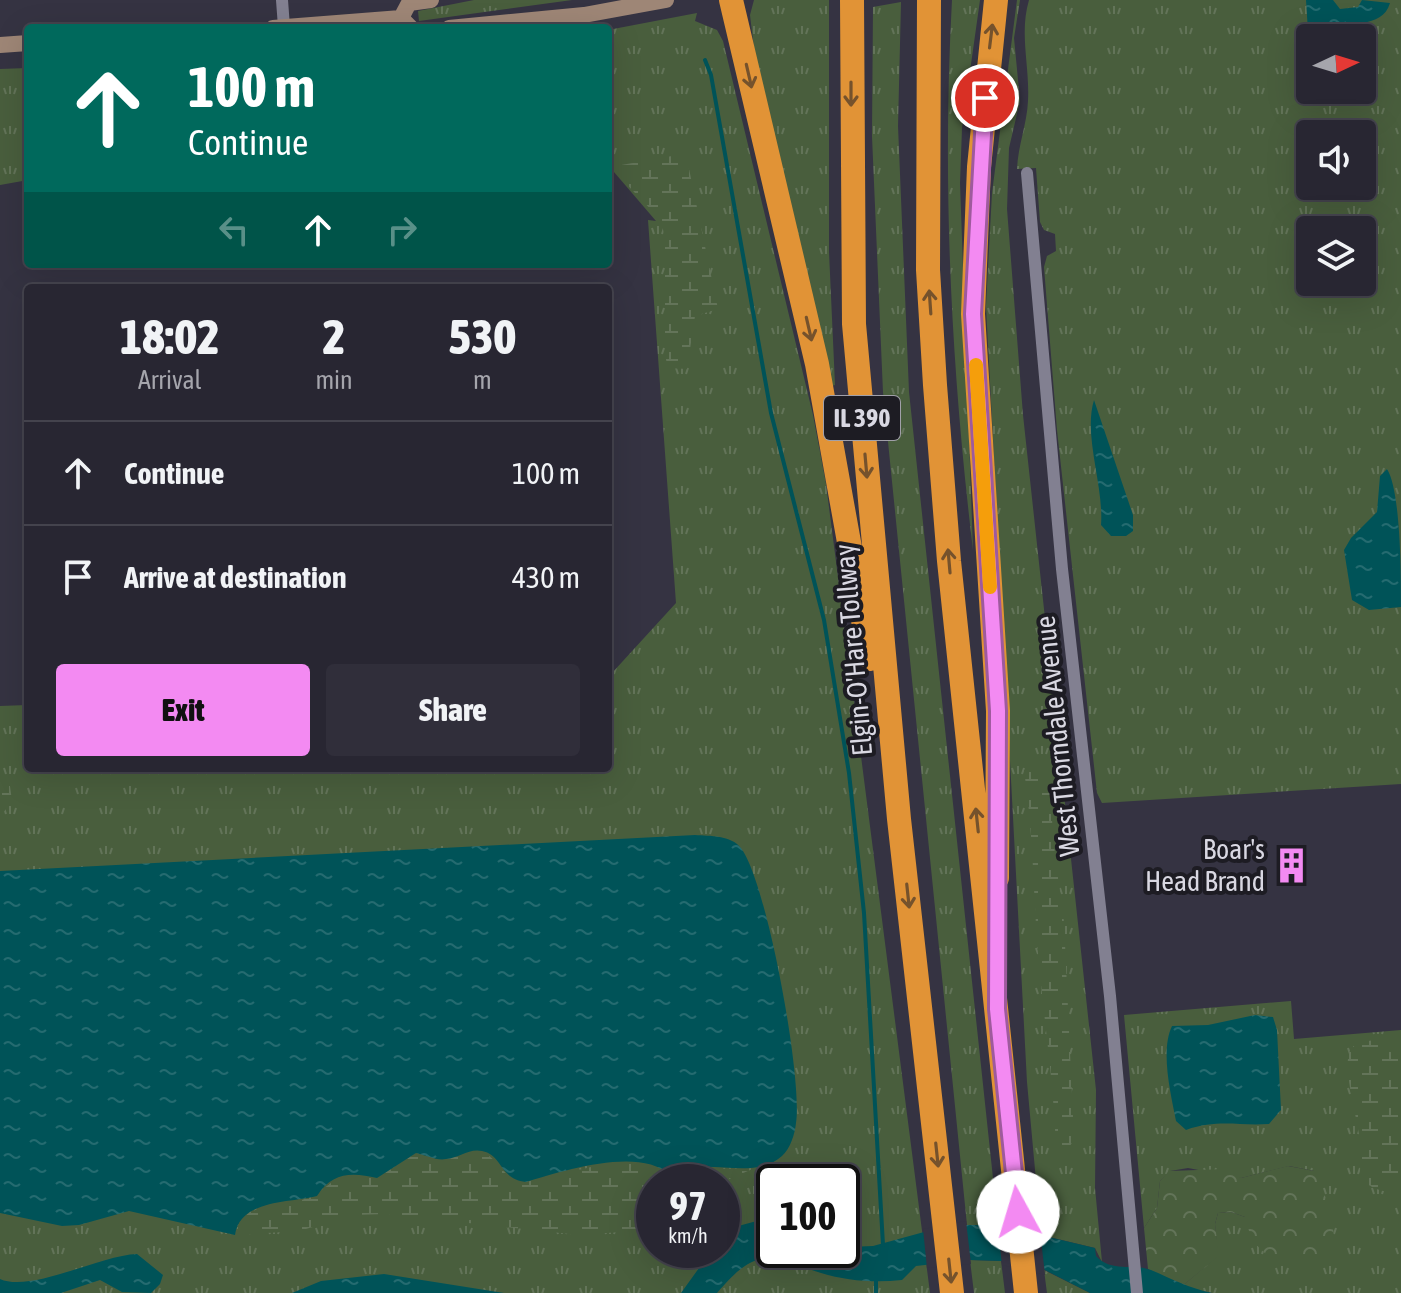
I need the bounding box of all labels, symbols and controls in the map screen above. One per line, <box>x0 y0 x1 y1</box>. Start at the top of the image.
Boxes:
one-way arrow <box>984 23 999 50</box>
north arrow <box>1296 24 1376 104</box>
map controls <box>1296 24 1376 296</box>
text: 100 m <box>188 55 315 119</box>
icon: ahead <box>56 56 160 160</box>
one-way arrow <box>743 63 758 88</box>
pin <box>951 64 1019 132</box>
icon: arrive <box>963 76 1007 120</box>
one-way arrow <box>843 80 859 107</box>
button: sound <box>1296 120 1376 200</box>
text: Continue <box>188 121 308 163</box>
icon: left <box>212 208 256 252</box>
icon: ahead <box>296 208 340 252</box>
icon: right <box>380 208 424 252</box>
button: layers <box>1296 216 1376 296</box>
one-way arrow <box>922 289 937 316</box>
text: 18:02 <box>120 309 220 364</box>
text: 2 <box>323 309 345 364</box>
text: 530 <box>449 309 516 364</box>
one-way arrow <box>802 316 817 341</box>
text: Arrival <box>138 365 201 395</box>
text: min <box>315 365 353 395</box>
text: m <box>473 365 492 395</box>
road number: IL 390 <box>824 396 900 440</box>
icon: ahead <box>56 451 100 495</box>
one-way arrow <box>859 452 874 479</box>
text: Continue <box>124 456 224 490</box>
text: 100 m <box>512 456 580 490</box>
street label: Elgin-O'Hare Tollway <box>828 543 878 757</box>
one-way arrow <box>941 548 956 575</box>
icon: arrive <box>56 555 100 599</box>
text: Arrive at destination <box>124 560 346 594</box>
text: 430 m <box>512 560 580 594</box>
street label: West Thorndale Avenue <box>1028 614 1086 858</box>
button: Exit <box>56 664 310 756</box>
button: Share <box>326 664 580 756</box>
one-way arrow <box>970 807 985 834</box>
place label: Boar's Head Brand <box>1145 833 1265 897</box>
building icon: Boar's Head Brand <box>1272 846 1310 884</box>
one-way arrow <box>901 882 916 909</box>
one-way arrow <box>930 1141 945 1168</box>
speed limit sign: 100 <box>756 1164 860 1268</box>
position arrow <box>976 1170 1060 1254</box>
text: 97 <box>669 1183 707 1228</box>
text: km/h <box>668 1224 708 1247</box>
one-way arrow <box>942 1257 957 1284</box>

